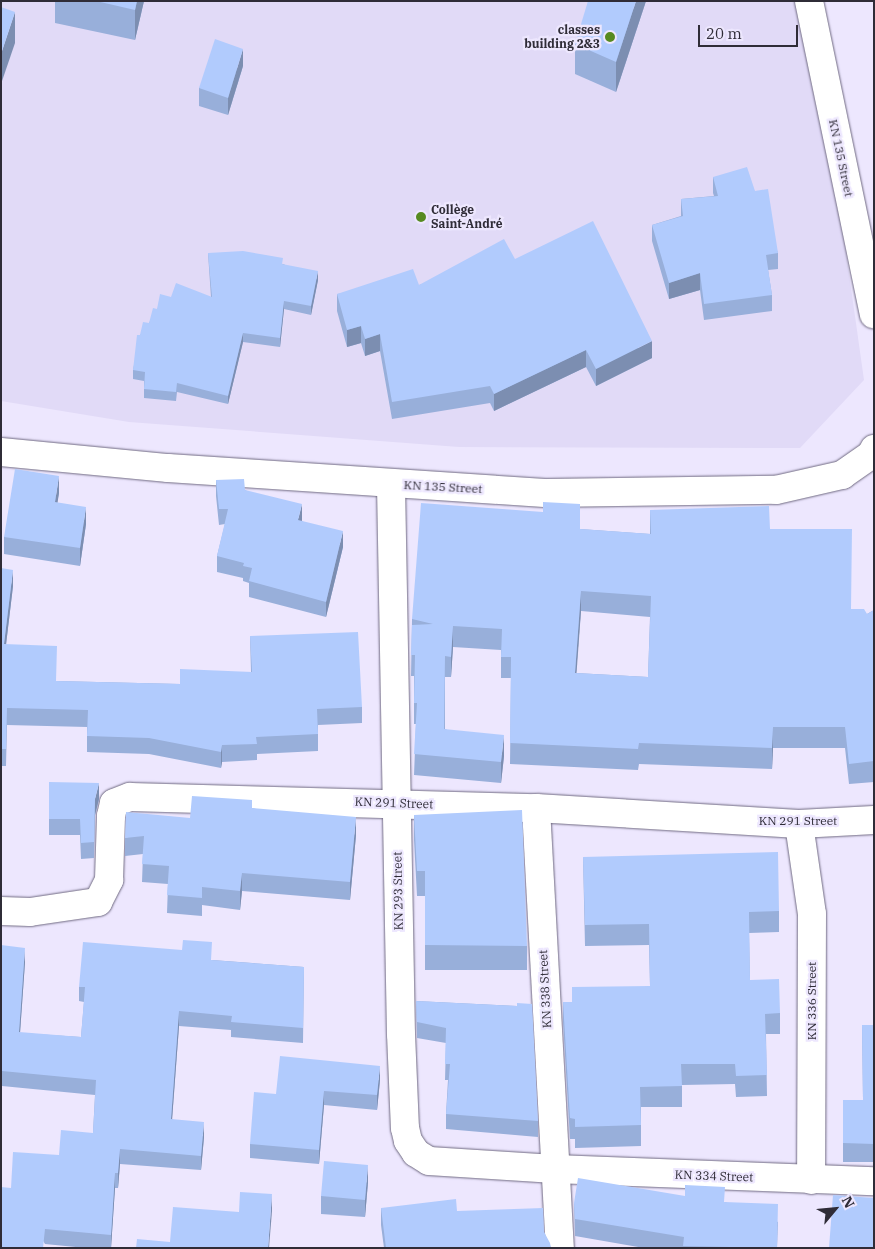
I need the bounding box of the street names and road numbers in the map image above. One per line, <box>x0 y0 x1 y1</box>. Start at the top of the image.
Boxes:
street label: KN 135 Street <box>826 118 856 198</box>
street label: KN 135 Street <box>403 478 483 496</box>
street label: KN 291 Street <box>354 794 434 812</box>
street label: KN 291 Street <box>759 814 837 828</box>
street label: KN 293 Street <box>390 852 406 930</box>
street label: KN 338 Street <box>536 949 554 1029</box>
street label: KN 336 Street <box>805 962 819 1040</box>
street label: KN 334 Street <box>674 1167 754 1185</box>

